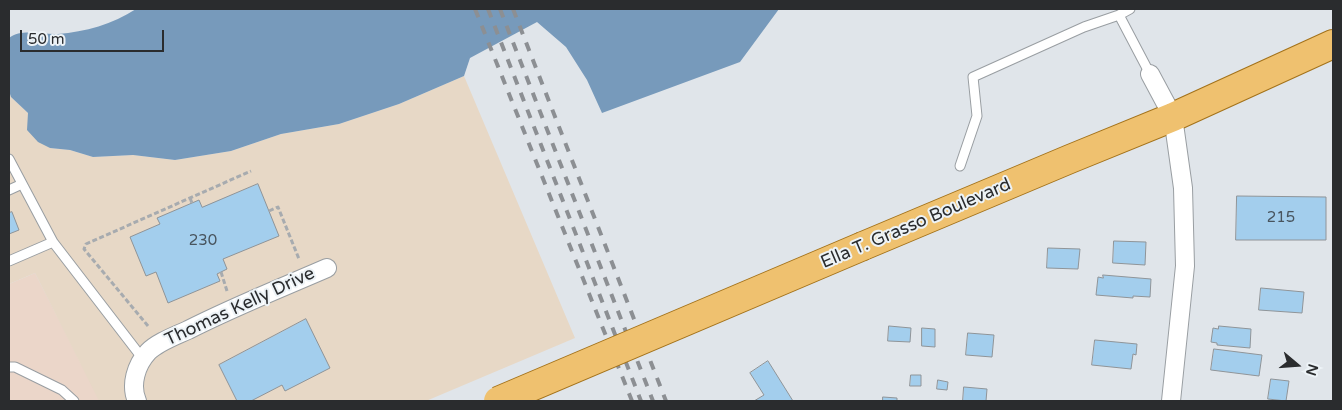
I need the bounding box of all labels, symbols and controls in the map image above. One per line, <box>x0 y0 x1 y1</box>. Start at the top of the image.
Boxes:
scale bar <box>22 20 166 52</box>
text: 50 m <box>28 30 65 48</box>
street label: Ella T. Grasso Boulevard <box>818 174 1014 274</box>
house number: 215 <box>1267 209 1295 227</box>
house number: 230 <box>189 232 217 250</box>
street label: Thomas Kelly Drive <box>162 263 318 351</box>
north arrow <box>1272 340 1322 390</box>
text: N <box>1302 362 1322 378</box>

